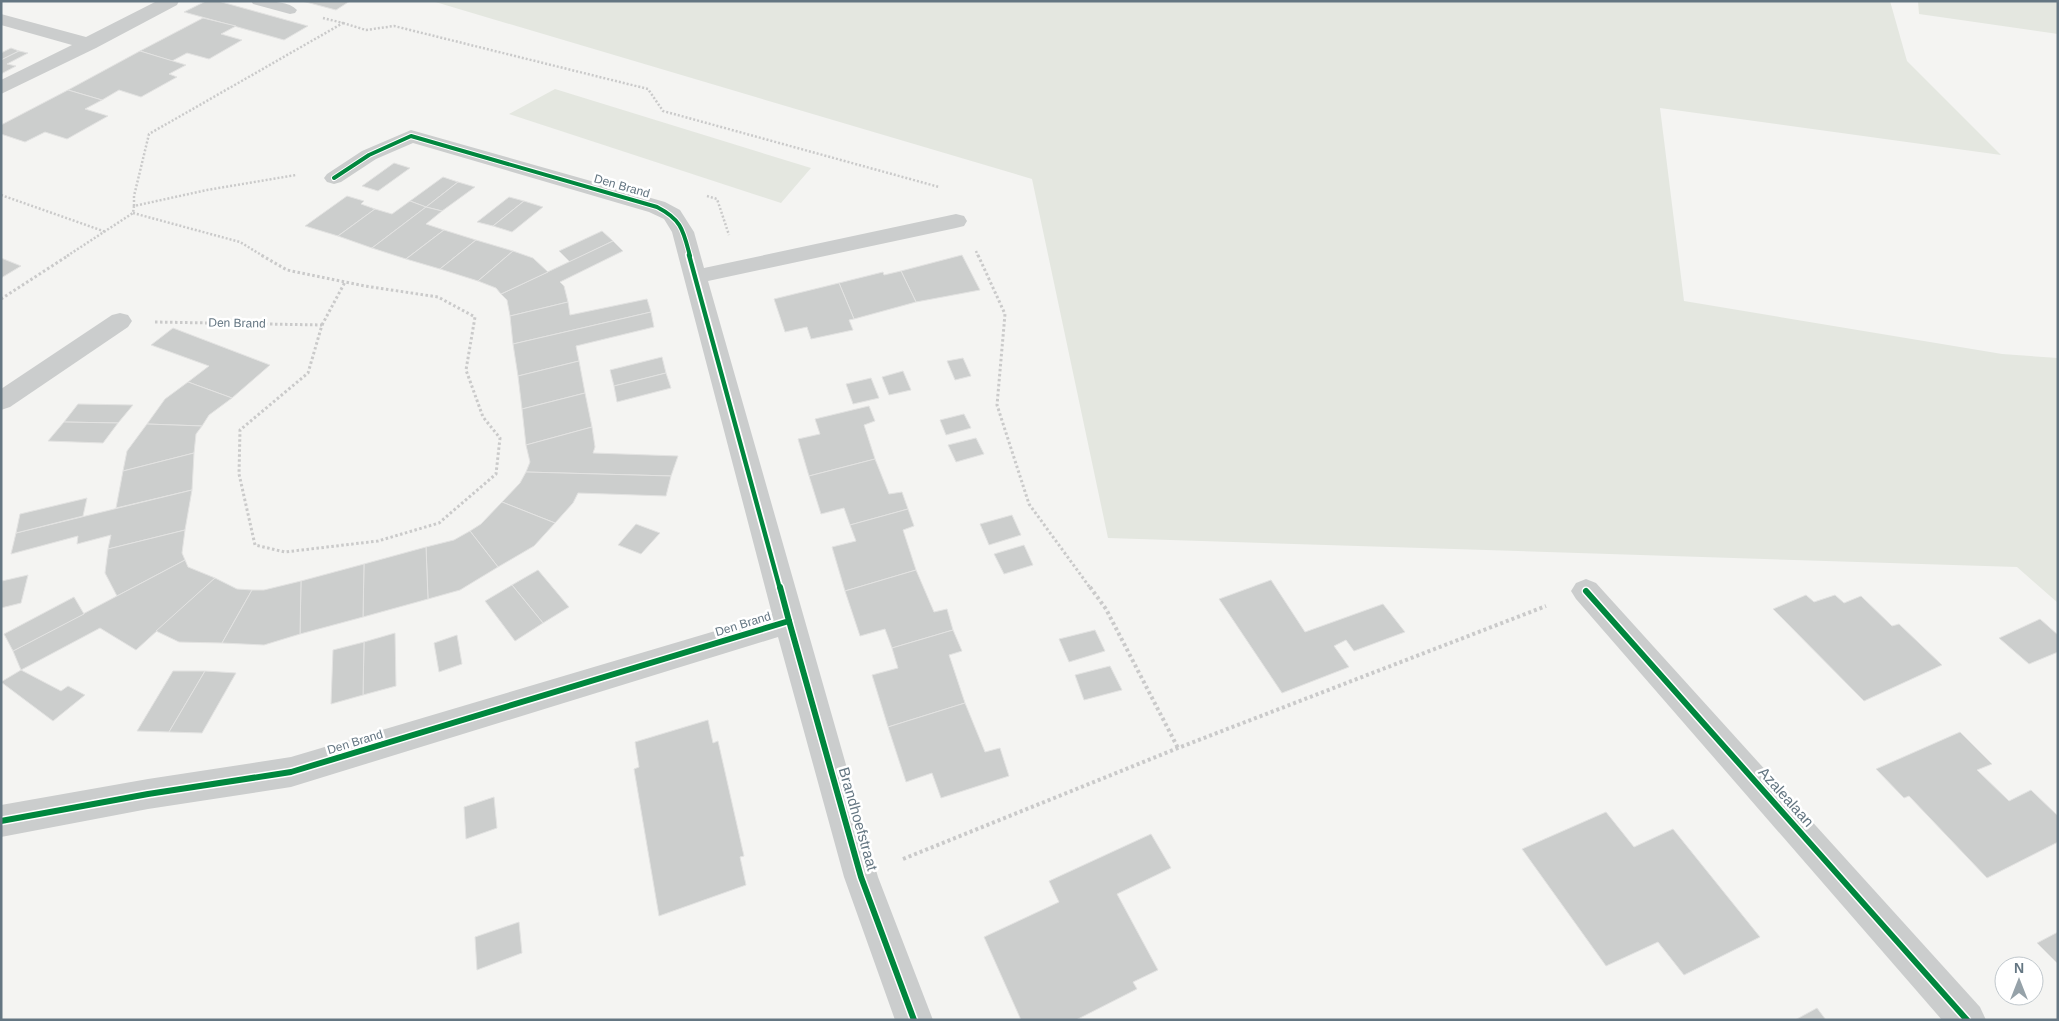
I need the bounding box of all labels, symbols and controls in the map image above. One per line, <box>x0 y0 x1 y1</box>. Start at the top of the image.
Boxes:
street label: Den Brand <box>592 171 652 201</box>
street label: Den Brand <box>208 316 266 330</box>
street label: Den Brand <box>714 609 772 639</box>
street label: Den Brand <box>326 727 384 757</box>
street label: Azalealaan <box>1755 763 1818 830</box>
street label: Brandhoefstraat <box>836 765 882 873</box>
north arrow <box>1994 956 2044 1006</box>
text: N <box>2014 960 2024 976</box>

